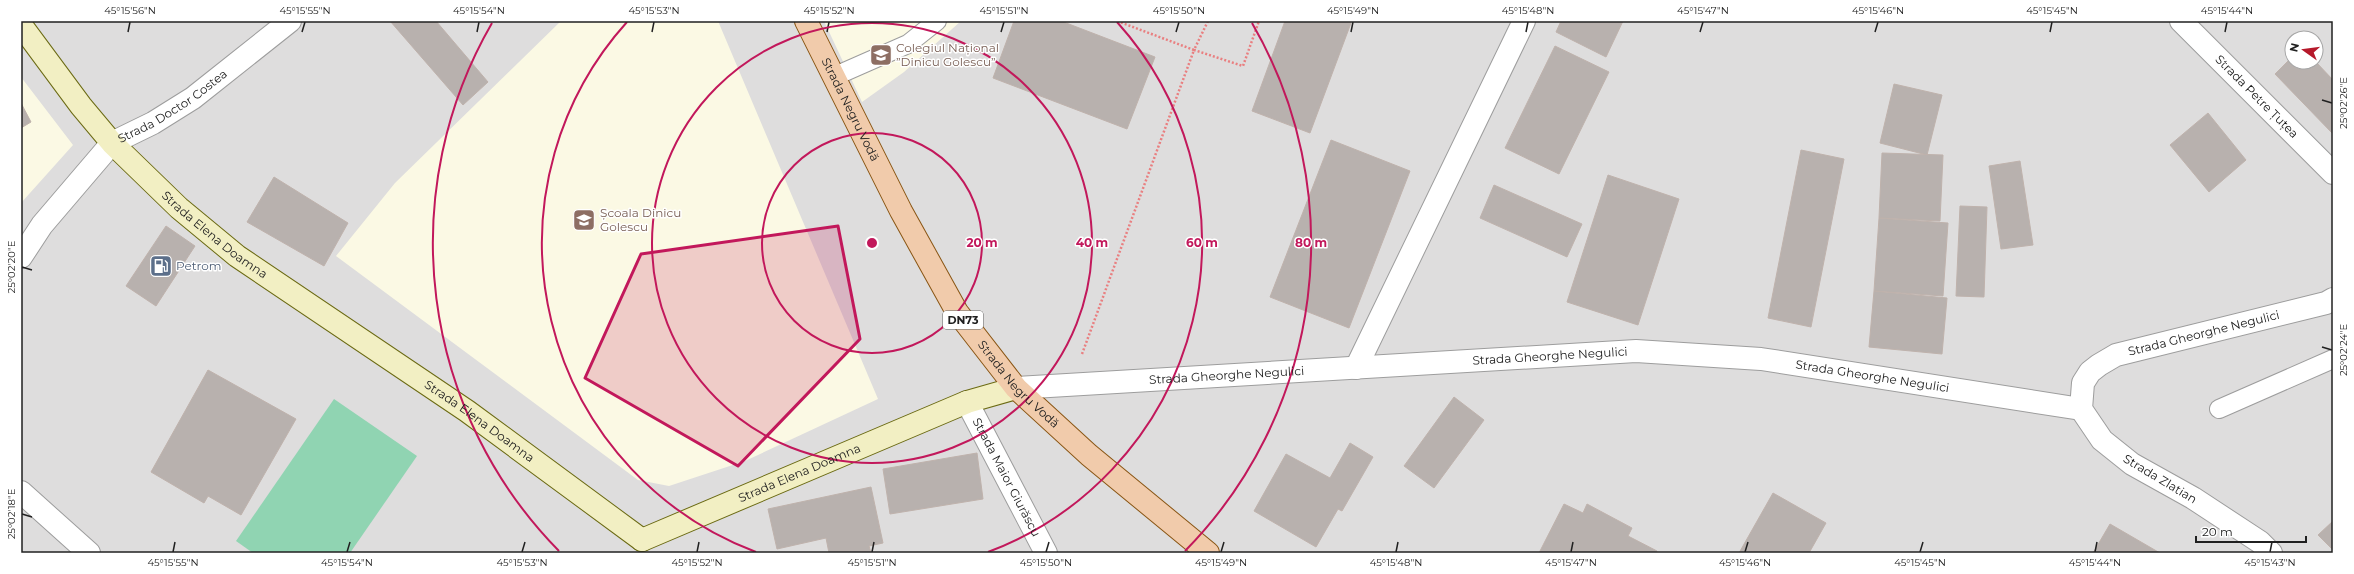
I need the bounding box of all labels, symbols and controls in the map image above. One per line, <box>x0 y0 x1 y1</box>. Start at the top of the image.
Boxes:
text: 45°15'56"N <box>104 4 156 17</box>
text: 45°15'55"N <box>279 4 331 17</box>
text: 45°15'54"N <box>453 4 505 17</box>
text: 45°15'53"N <box>628 4 680 17</box>
text: 45°15'52"N <box>803 4 855 17</box>
text: 45°15'51"N <box>979 4 1029 17</box>
text: 45°15'50"N <box>1153 4 1205 17</box>
text: 45°15'49"N <box>1327 4 1379 17</box>
text: 45°15'48"N <box>1502 4 1554 17</box>
text: 45°15'47"N <box>1677 4 1729 17</box>
text: 45°15'46"N <box>1852 4 1904 17</box>
text: 45°15'45"N <box>2026 4 2078 17</box>
text: 45°15'44"N <box>2201 4 2253 17</box>
north arrow <box>2284 30 2324 70</box>
place label: Colegiul Național ”Dinicu Golescu” <box>896 40 999 69</box>
school or university icon: Colegiul Național ”Dinicu Golescu” <box>868 42 894 68</box>
text: N <box>2286 42 2302 54</box>
street label: Strada Petre Țuțea <box>2212 52 2302 141</box>
street label: Strada Negru Vodă <box>819 55 883 164</box>
street label: Strada Doctor Costea <box>115 66 230 146</box>
text: 25°02'26"E <box>2337 77 2350 129</box>
street label: Strada Elena Doamna <box>159 188 270 281</box>
place label: Școala Dinicu Golescu <box>600 205 681 234</box>
school or university icon: Școala Dinicu Golescu <box>571 207 597 233</box>
text: 20 m <box>966 235 998 250</box>
text: 40 m <box>1076 235 1108 250</box>
text: 60 m <box>1186 235 1218 250</box>
text: 80 m <box>1295 235 1327 250</box>
centre of rings <box>865 236 879 250</box>
text: 25°02'20"E <box>5 240 18 293</box>
fuel station icon: Petrom <box>148 253 174 279</box>
place label: Petrom <box>176 258 222 273</box>
street label: Strada Gheorghe Negulici <box>2126 307 2281 359</box>
road number: DN73 <box>943 311 983 329</box>
text: 25°02'24"E <box>2337 324 2350 376</box>
street label: Strada Negru Vodă <box>975 337 1063 431</box>
street label: Strada Gheorghe Negulici <box>1472 344 1628 368</box>
street label: Strada Gheorghe Negulici <box>1794 356 1950 395</box>
street label: Strada Gheorghe Negulici <box>1149 363 1305 387</box>
street label: Strada Elena Doamna <box>422 377 537 465</box>
street label: Strada Maior Giurăscu <box>970 415 1044 539</box>
street label: Strada Elena Doamna <box>736 440 863 505</box>
street label: Strada Zlatian <box>2121 451 2200 506</box>
text: 25°02'18"E <box>5 488 18 539</box>
scale bar <box>2196 518 2306 544</box>
text: 20 m <box>2202 524 2233 539</box>
text: 45°15'55"N <box>147 556 199 569</box>
text: 45°15'54"N <box>321 556 373 569</box>
text: 45°15'53"N <box>496 556 548 569</box>
text: 45°15'52"N <box>671 556 723 569</box>
text: 45°15'51"N <box>847 556 897 569</box>
text: 45°15'50"N <box>1020 556 1072 569</box>
text: 45°15'49"N <box>1195 556 1247 569</box>
text: 45°15'48"N <box>1370 556 1422 569</box>
text: 45°15'47"N <box>1545 556 1597 569</box>
text: 45°15'46"N <box>1719 556 1771 569</box>
text: 45°15'45"N <box>1894 556 1946 569</box>
text: 45°15'44"N <box>2069 556 2121 569</box>
text: 45°15'43"N <box>2244 556 2296 569</box>

